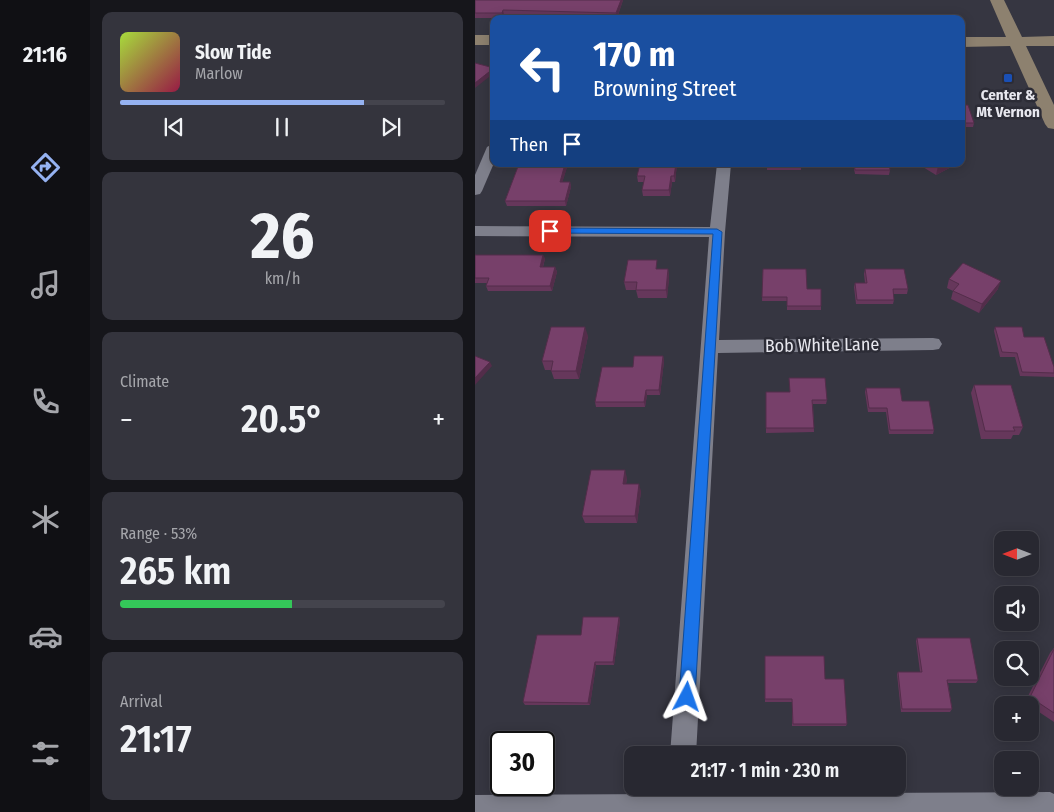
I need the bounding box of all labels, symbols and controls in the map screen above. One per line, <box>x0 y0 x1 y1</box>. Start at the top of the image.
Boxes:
text: 170 m <box>593 33 676 75</box>
icon: left <box>510 35 575 100</box>
text: 21:16 <box>23 41 67 68</box>
text: Slow Tide <box>195 41 271 64</box>
text: Marlow <box>195 64 243 83</box>
marker: Center & Mt Vernon <box>1002 72 1014 84</box>
text: Browning Street <box>593 75 736 102</box>
place label: Center & Mt Vernon <box>976 86 1040 121</box>
icon: previous <box>160 113 188 141</box>
icon: pause <box>268 113 296 141</box>
icon: next <box>377 113 405 141</box>
icon: arrive <box>558 130 586 158</box>
text: Then <box>510 133 548 156</box>
icon: directions <box>28 150 63 185</box>
text: 26 <box>250 197 315 275</box>
pin <box>529 210 571 252</box>
icon: arrive <box>536 217 564 245</box>
icon: music <box>28 267 63 302</box>
text: km/h <box>265 269 300 288</box>
street label: Bob White Lane <box>765 333 879 357</box>
text: Climate <box>120 372 169 391</box>
icon: phone <box>28 384 63 419</box>
text: 20.5° <box>241 396 324 442</box>
text: − <box>120 403 133 436</box>
text: + <box>432 403 445 436</box>
icon: climate <box>28 502 63 537</box>
text: Range · 53% <box>120 524 197 543</box>
north arrow <box>994 531 1039 576</box>
map controls <box>994 531 1039 796</box>
text: 265 km <box>120 548 231 594</box>
button: sound <box>994 586 1039 631</box>
icon: car <box>28 619 63 654</box>
button: search <box>994 641 1039 686</box>
position arrow <box>660 670 712 722</box>
text: Arrival <box>120 692 162 711</box>
button: + <box>994 696 1039 741</box>
text: 21:17 <box>120 716 192 762</box>
speed limit sign: 30 <box>490 731 555 796</box>
icon: filters <box>28 736 63 771</box>
button: − <box>994 751 1039 796</box>
text: 21:17 · 1 min · 230 m <box>691 759 839 782</box>

